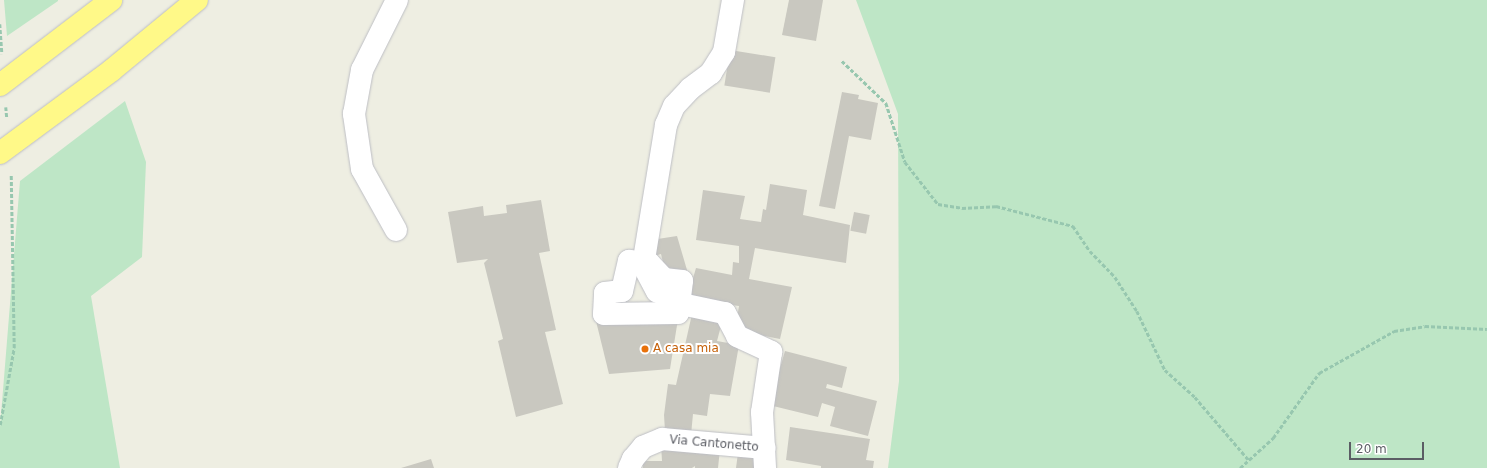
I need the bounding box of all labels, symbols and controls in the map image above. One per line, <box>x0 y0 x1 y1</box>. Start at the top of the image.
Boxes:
place label: A casa mia <box>653 342 719 356</box>
marker: A casa mia <box>640 344 650 354</box>
street label: Via Cantonetto <box>669 433 759 455</box>
scale bar <box>1351 434 1426 460</box>
text: 20 m <box>1356 442 1387 456</box>

